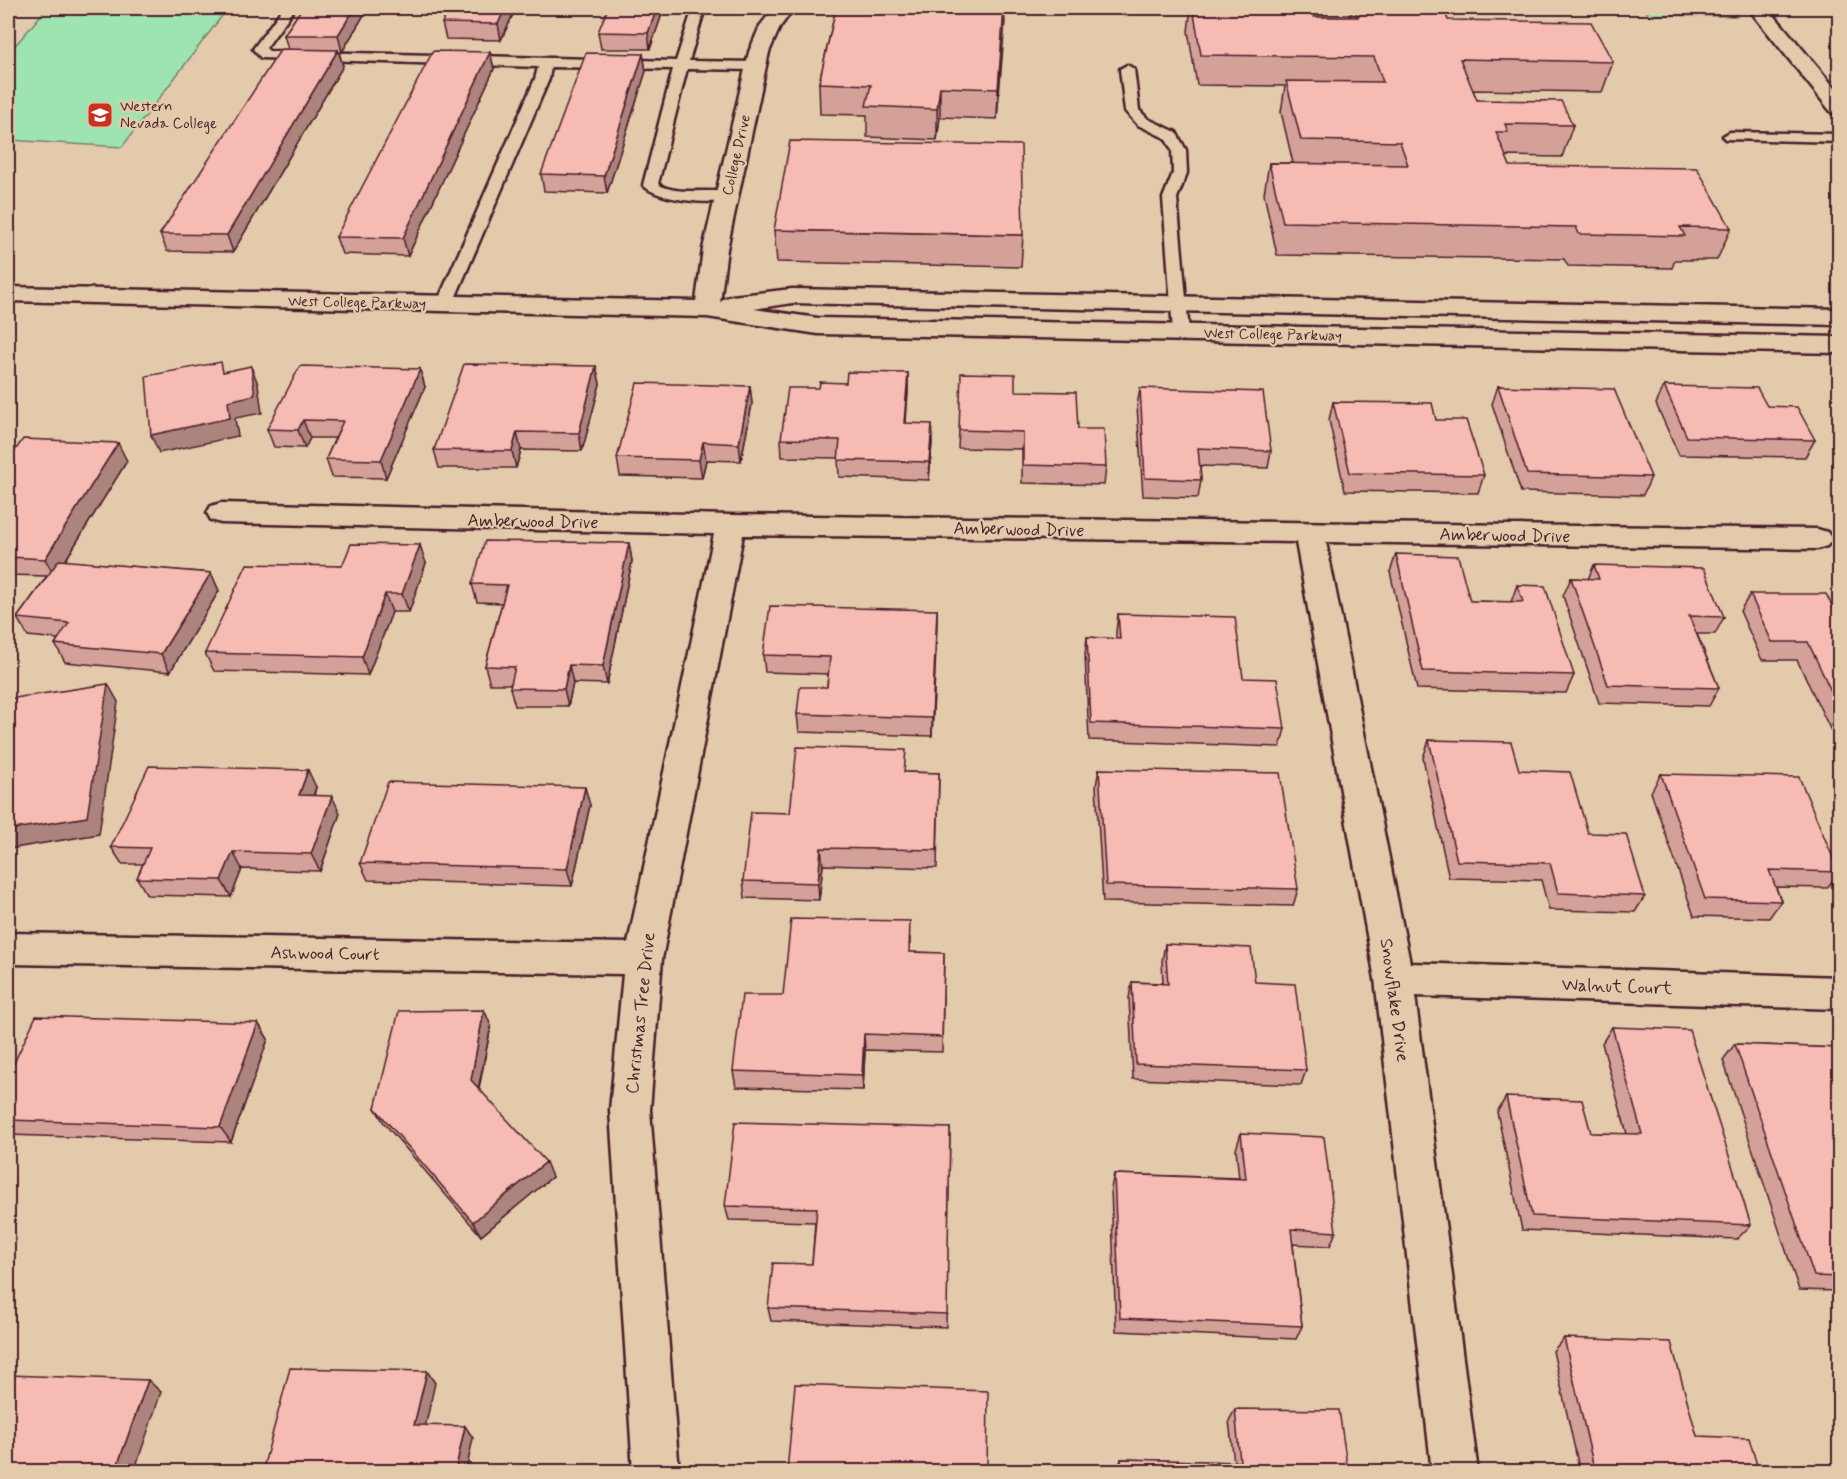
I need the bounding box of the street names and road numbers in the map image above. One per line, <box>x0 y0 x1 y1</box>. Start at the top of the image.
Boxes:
street label: College Drive <box>718 113 756 198</box>
street label: West College Parkway <box>288 292 426 314</box>
street label: West College Parkway <box>1204 324 1342 346</box>
street label: Amberwood Drive <box>467 509 599 535</box>
street label: Amberwood Drive <box>953 517 1085 543</box>
street label: Amberwood Drive <box>1439 523 1571 549</box>
street label: Christmas Tree Drive <box>621 931 661 1095</box>
street label: Snowflake Drive <box>1373 937 1415 1064</box>
street label: Ashwood Court <box>270 941 380 967</box>
street label: Walnut Court <box>1561 973 1673 1001</box>

